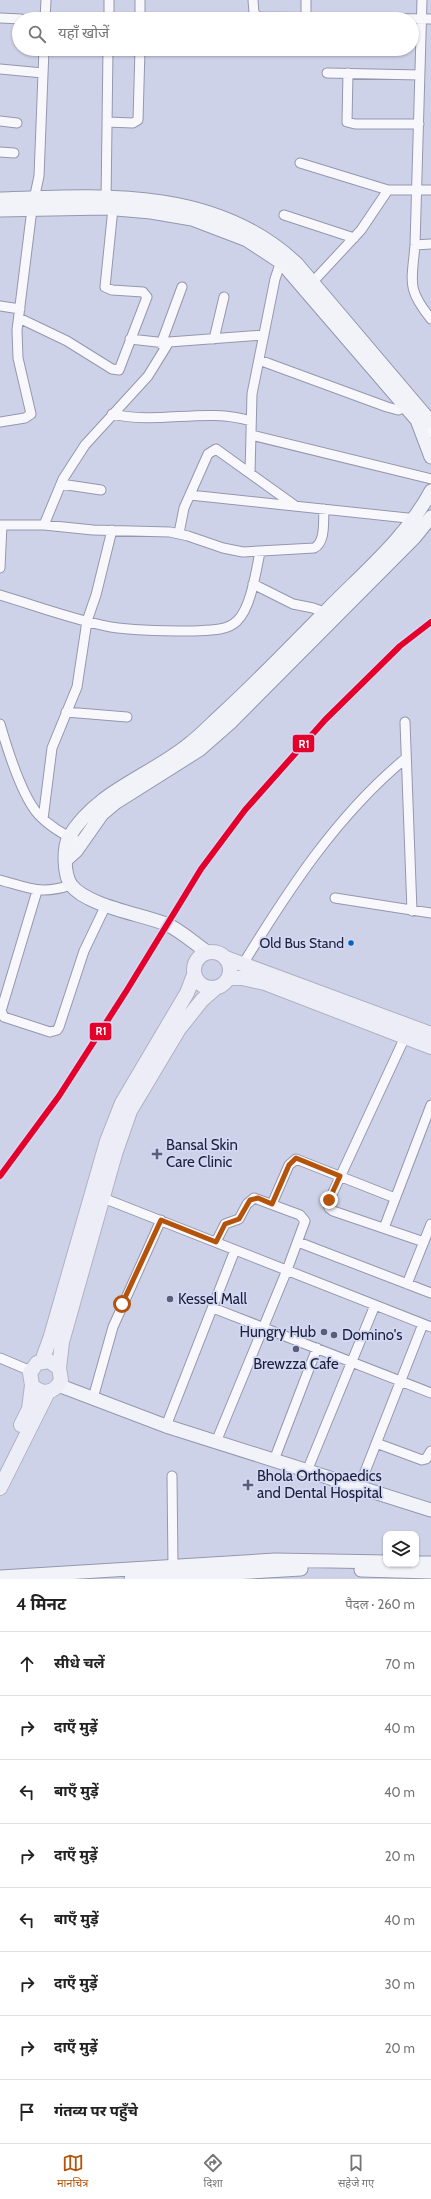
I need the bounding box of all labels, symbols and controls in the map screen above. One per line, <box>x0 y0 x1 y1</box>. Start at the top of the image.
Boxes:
search box <box>12 12 419 56</box>
icon: search <box>26 23 48 45</box>
text: यहाँ खोजें <box>58 24 109 42</box>
line badge: R1 <box>292 734 315 753</box>
text: R1 <box>299 737 309 751</box>
place label: Old Bus Stand <box>260 934 344 952</box>
marker: Old Bus Stand <box>346 938 356 948</box>
line badge: R1 <box>89 1022 112 1041</box>
text: R1 <box>96 1024 106 1038</box>
place label: Bansal Skin Care Clinic <box>166 1136 238 1171</box>
marker: Bansal Skin Care Clinic <box>151 1148 163 1160</box>
route end <box>320 1191 338 1209</box>
place label: Kessel Mall <box>178 1290 248 1308</box>
marker: Kessel Mall <box>165 1294 175 1304</box>
route start <box>113 1295 131 1313</box>
place label: Hungry Hub <box>240 1323 316 1341</box>
place label: Domino's <box>342 1326 402 1344</box>
marker: Hungry Hub <box>319 1327 329 1337</box>
marker: Domino's <box>329 1330 339 1340</box>
marker: Brewzza Cafe <box>291 1344 301 1354</box>
place label: Brewzza Cafe <box>253 1355 339 1373</box>
place label: Bhola Orthopaedics and Dental Hospital <box>257 1467 383 1502</box>
marker: Bhola Orthopaedics and Dental Hospital <box>242 1479 254 1491</box>
map controls <box>383 1531 419 1567</box>
button: layers <box>383 1531 419 1567</box>
text: 4 मिनट <box>16 1594 66 1614</box>
text: पैदल · 260 m <box>345 1596 415 1612</box>
icon: ahead <box>16 1653 38 1675</box>
text: सीधे चलें <box>54 1654 105 1672</box>
text: 70 m <box>385 1656 415 1672</box>
icon: right <box>16 1717 38 1739</box>
text: दाएँ मुड़ें <box>54 1718 98 1736</box>
text: 40 m <box>384 1720 415 1736</box>
icon: left <box>16 1781 38 1803</box>
text: बाएँ मुड़ें <box>54 1782 99 1800</box>
text: 40 m <box>384 1784 415 1800</box>
icon: right <box>16 1845 38 1867</box>
text: दाएँ मुड़ें <box>54 1846 98 1864</box>
text: 20 m <box>385 1848 415 1864</box>
icon: left <box>16 1909 38 1931</box>
text: बाएँ मुड़ें <box>54 1910 99 1928</box>
text: 40 m <box>384 1912 415 1928</box>
icon: right <box>16 1973 38 1995</box>
text: दाएँ मुड़ें <box>54 1974 98 1992</box>
text: 30 m <box>385 1976 415 1992</box>
icon: right <box>16 2037 38 2059</box>
text: दाएँ मुड़ें <box>54 2038 98 2056</box>
text: 20 m <box>385 2040 415 2056</box>
icon: arrive <box>16 2101 38 2123</box>
text: गंतव्य पर पहुँचे <box>54 2102 138 2120</box>
tab: मानचित्र <box>57 2152 88 2191</box>
tab: दिशा <box>202 2152 224 2191</box>
tab: सहेजे गए <box>338 2152 374 2191</box>

